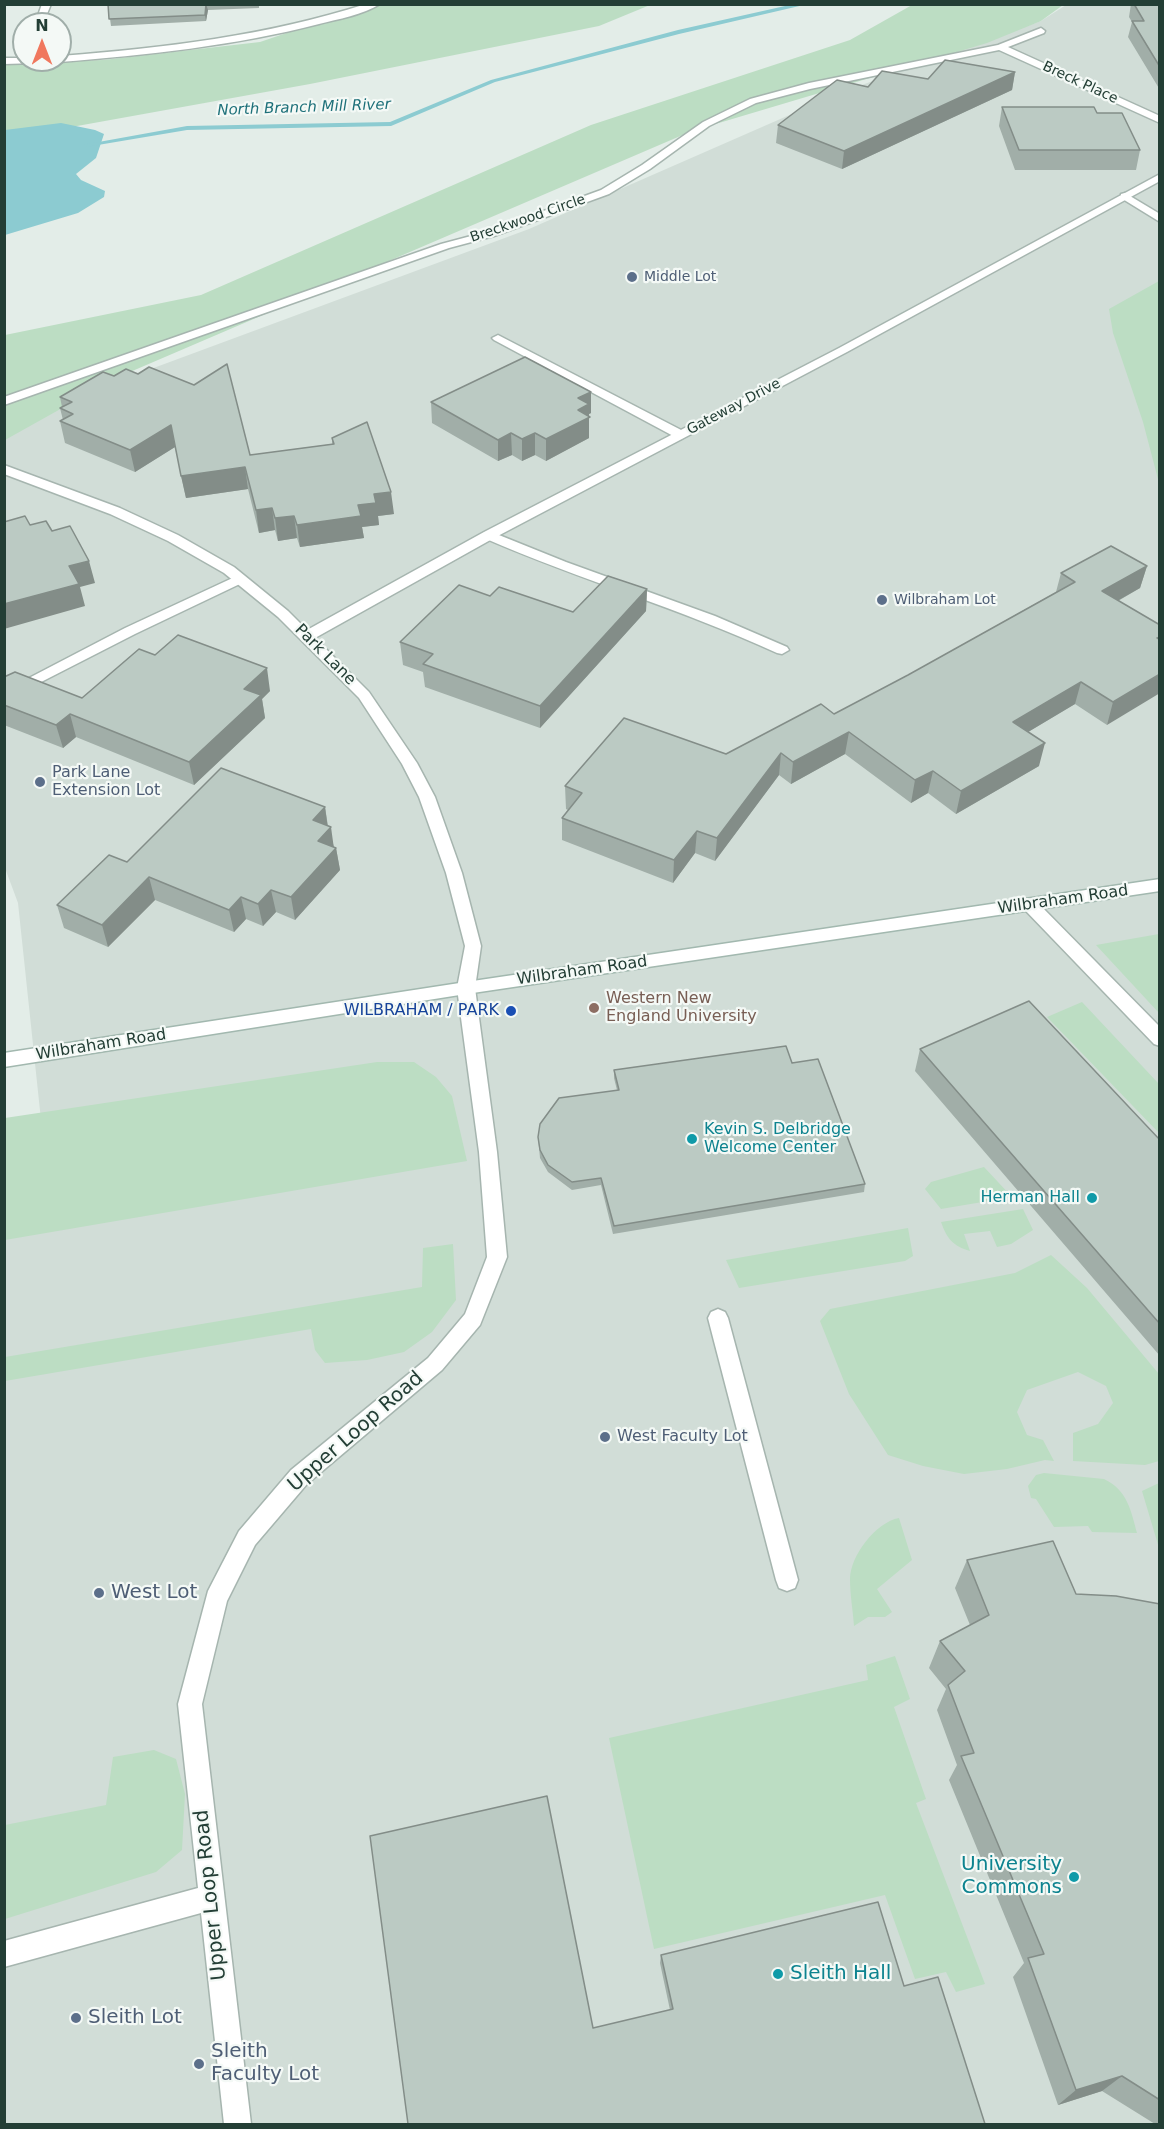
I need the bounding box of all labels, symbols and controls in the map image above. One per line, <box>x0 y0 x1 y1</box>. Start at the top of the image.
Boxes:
north arrow <box>12 12 72 72</box>
text: N <box>35 16 49 35</box>
street label: Breck Place <box>1040 58 1120 108</box>
water label: North Branch Mill River <box>217 96 391 120</box>
street label: Breckwood Circle <box>468 191 588 247</box>
place label: Middle Lot <box>644 269 716 285</box>
marker: Middle Lot <box>625 270 639 284</box>
street label: Gateway Drive <box>684 375 784 439</box>
place label: Wilbraham Lot <box>894 592 996 608</box>
marker: Wilbraham Lot <box>875 593 889 607</box>
street label: Park Lane <box>291 621 359 689</box>
place label: Park Lane Extension Lot <box>52 763 160 801</box>
marker: Park Lane Extension Lot <box>33 775 47 789</box>
street label: Wilbraham Road <box>996 881 1130 919</box>
street label: Wilbraham Road <box>515 952 649 990</box>
place label: Western New England University <box>606 989 757 1027</box>
place label: WILBRAHAM / PARK <box>344 1001 499 1021</box>
marker: Western New England University <box>587 1001 601 1015</box>
marker: WILBRAHAM / PARK <box>504 1004 518 1018</box>
street label: Wilbraham Road <box>34 1025 168 1065</box>
place label: Kevin S. Delbridge Welcome Center <box>704 1120 851 1158</box>
marker: Kevin S. Delbridge Welcome Center <box>685 1132 699 1146</box>
place label: Herman Hall <box>980 1188 1080 1208</box>
marker: Herman Hall <box>1085 1191 1099 1205</box>
street label: Upper Loop Road <box>283 1367 429 1497</box>
place label: West Faculty Lot <box>617 1427 748 1447</box>
marker: West Faculty Lot <box>598 1430 612 1444</box>
place label: West Lot <box>111 1581 197 1605</box>
marker: West Lot <box>92 1586 106 1600</box>
street label: Upper Loop Road <box>190 1809 232 1981</box>
place label: University Commons <box>961 1853 1062 1900</box>
marker: University Commons <box>1067 1870 1081 1884</box>
place label: Sleith Hall <box>790 1962 891 1986</box>
marker: Sleith Hall <box>771 1967 785 1981</box>
place label: Sleith Lot <box>88 2006 182 2030</box>
marker: Sleith Lot <box>69 2011 83 2025</box>
place label: Sleith Faculty Lot <box>211 2040 319 2087</box>
marker: Sleith Faculty Lot <box>192 2057 206 2071</box>

